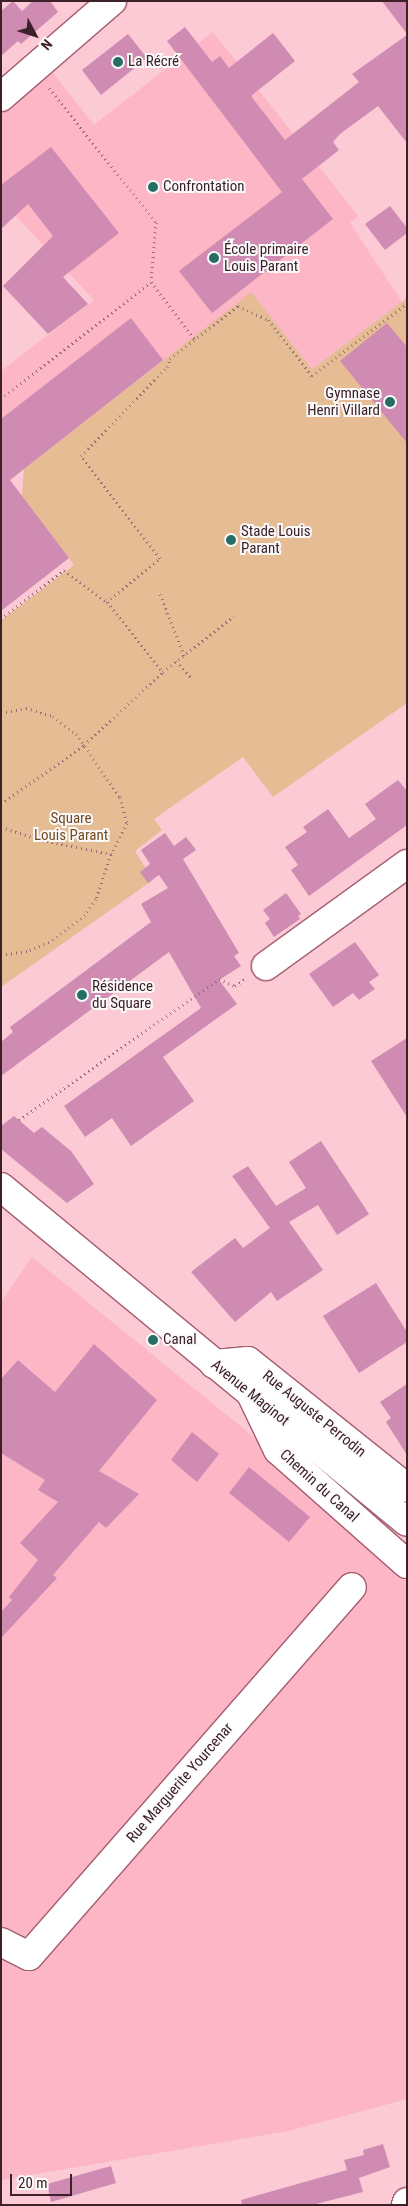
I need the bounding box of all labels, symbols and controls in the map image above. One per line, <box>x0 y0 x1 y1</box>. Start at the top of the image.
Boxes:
north arrow <box>10 10 60 60</box>
text: N <box>38 36 55 53</box>
place label: La Récré <box>128 53 179 71</box>
marker: La Récré <box>112 56 124 68</box>
place label: Confrontation <box>163 178 245 196</box>
marker: Confrontation <box>147 181 159 193</box>
place label: École primaire Louis Parant <box>224 240 308 275</box>
marker: École primaire Louis Parant <box>208 252 220 264</box>
place label: Gymnase Henri Villard <box>307 384 380 419</box>
marker: Gymnase Henri Villard <box>384 396 396 408</box>
place label: Stade Louis Parant <box>241 522 311 557</box>
marker: Stade Louis Parant <box>225 534 237 546</box>
park label: Square Louis Parant <box>34 809 108 844</box>
place label: Résidence du Square <box>92 977 153 1012</box>
marker: Résidence du Square <box>76 989 88 1001</box>
place label: Canal <box>163 1331 197 1349</box>
marker: Canal <box>147 1334 159 1346</box>
street label: Avenue Maginot <box>207 1356 293 1430</box>
street label: Rue Auguste Perrodin <box>259 1367 369 1461</box>
street label: Chemin du Canal <box>276 1446 362 1526</box>
street label: Rue Marguerite Yourcenar <box>123 1719 237 1847</box>
scale bar <box>12 2164 75 2196</box>
text: 20 m <box>18 2174 48 2192</box>

